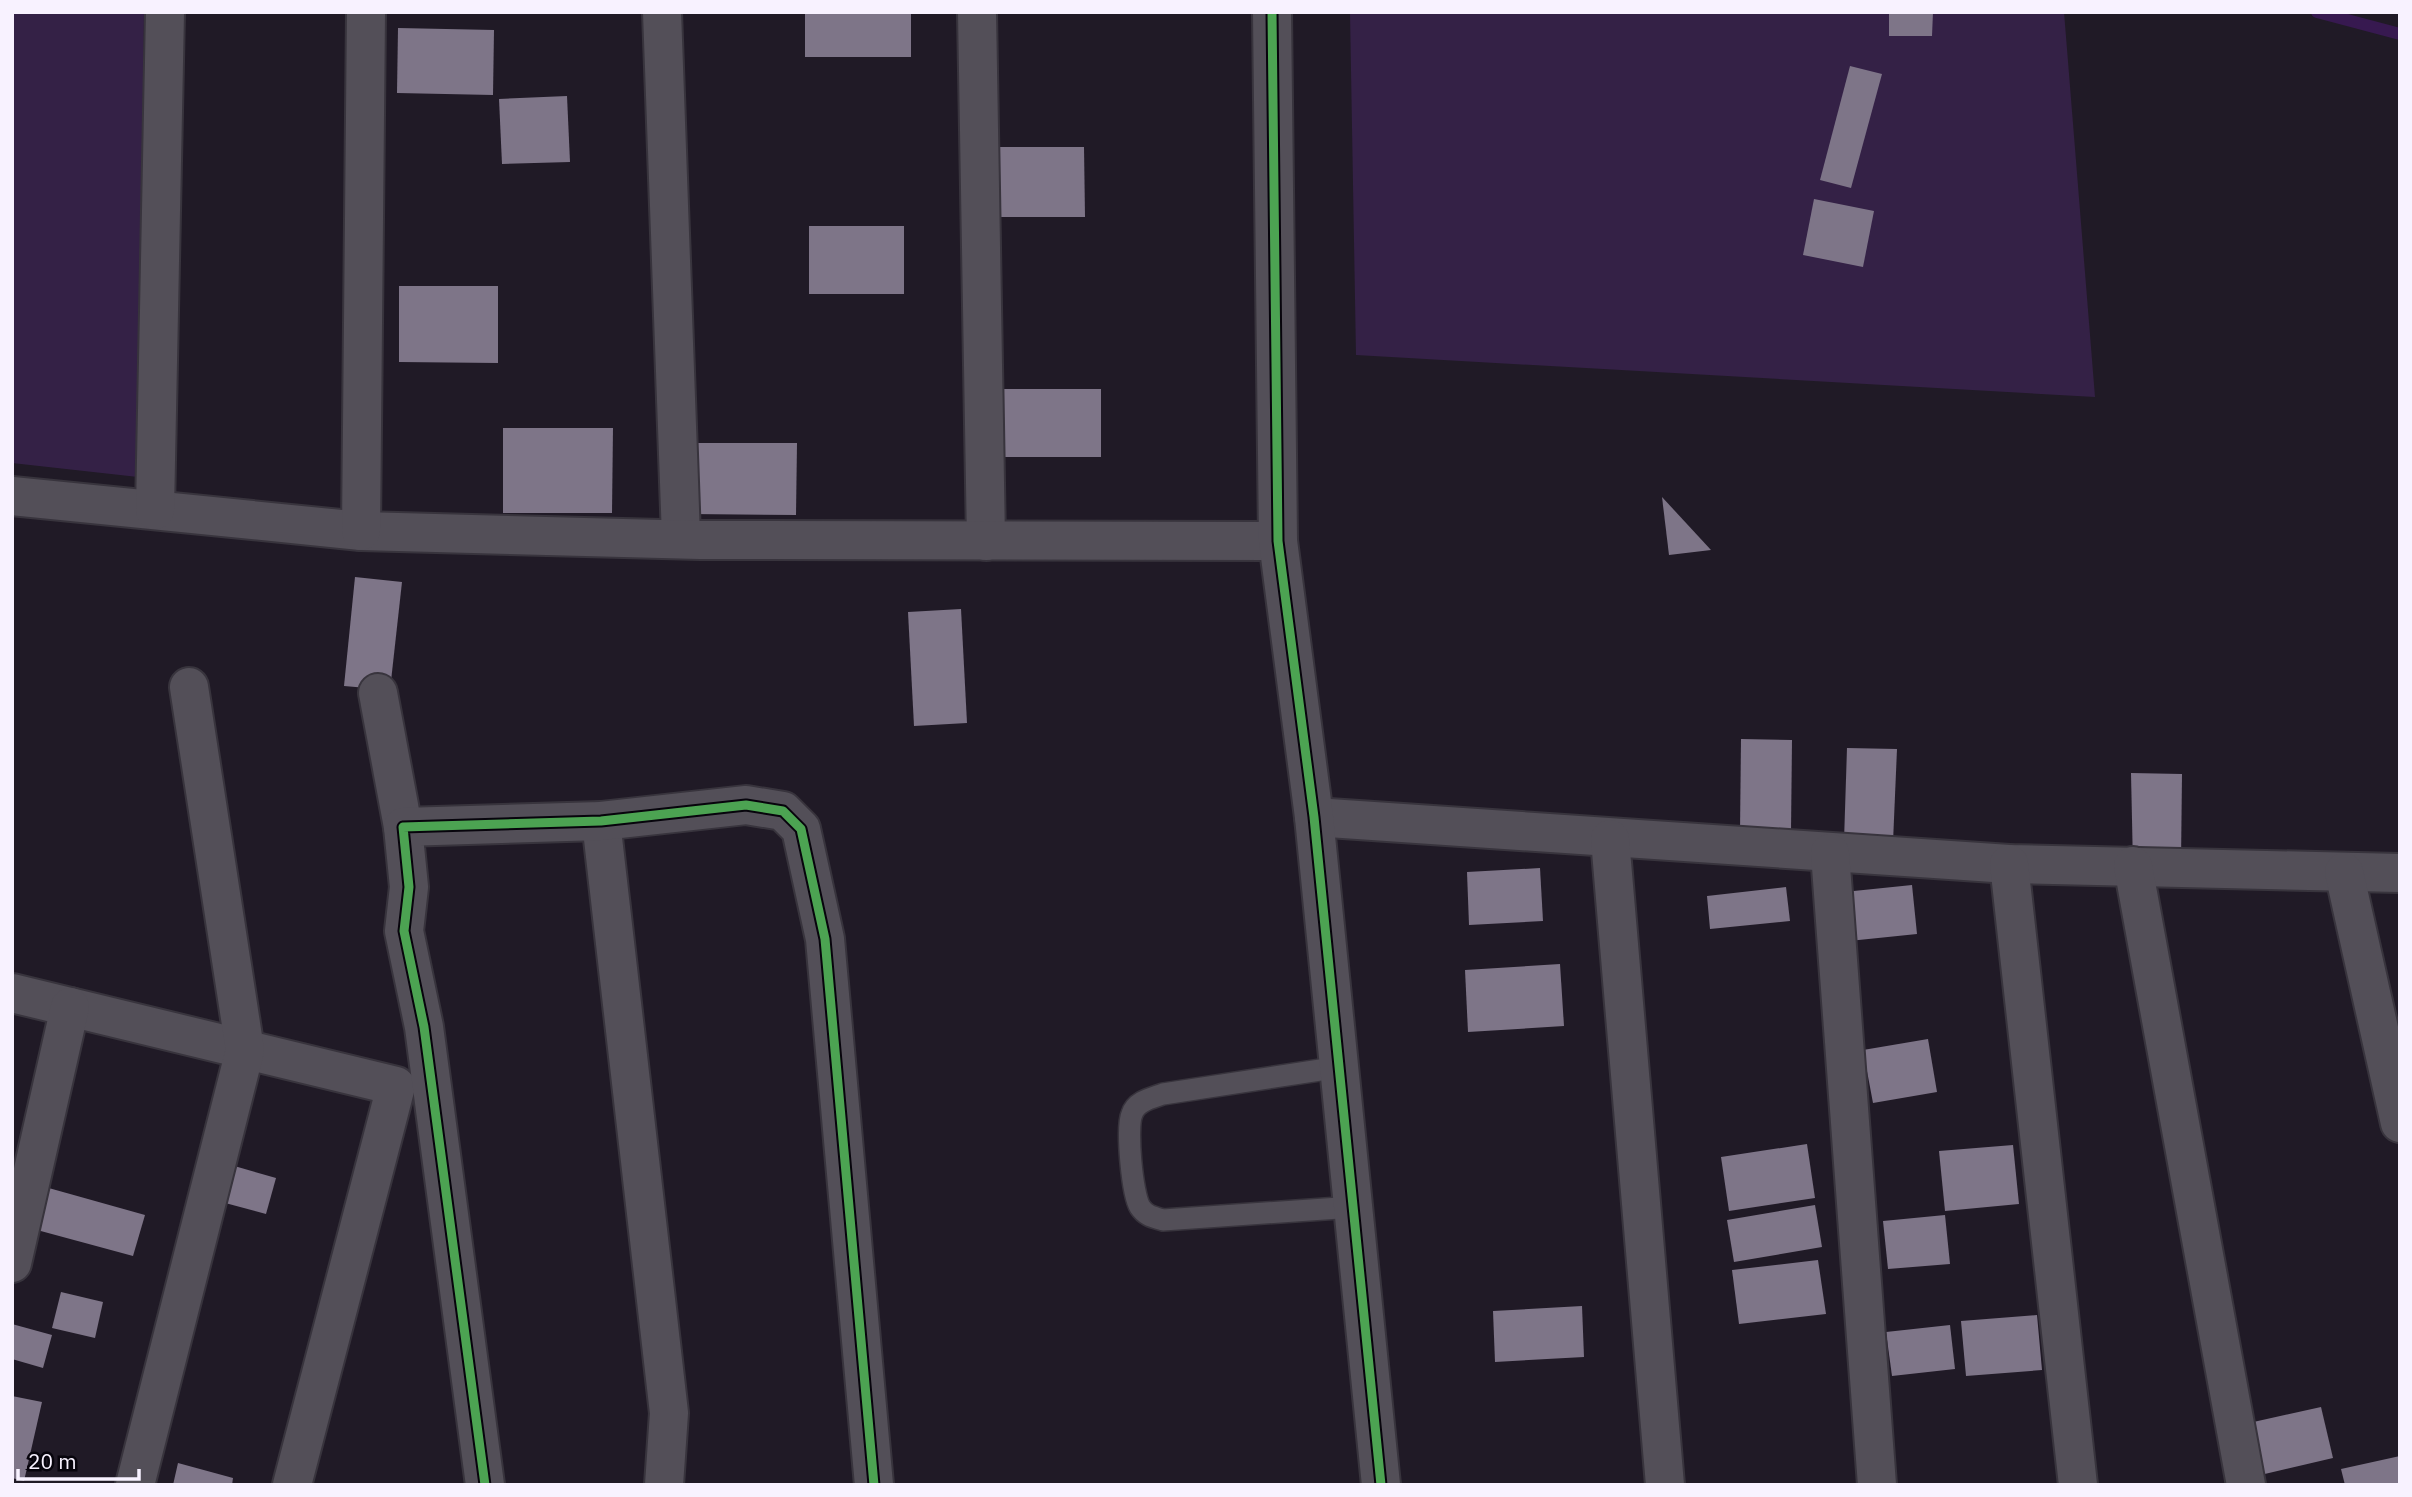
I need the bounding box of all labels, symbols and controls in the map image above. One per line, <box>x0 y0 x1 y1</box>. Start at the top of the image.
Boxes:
scale bar <box>18 1438 138 1482</box>
text: 20 m <box>28 1447 77 1475</box>

